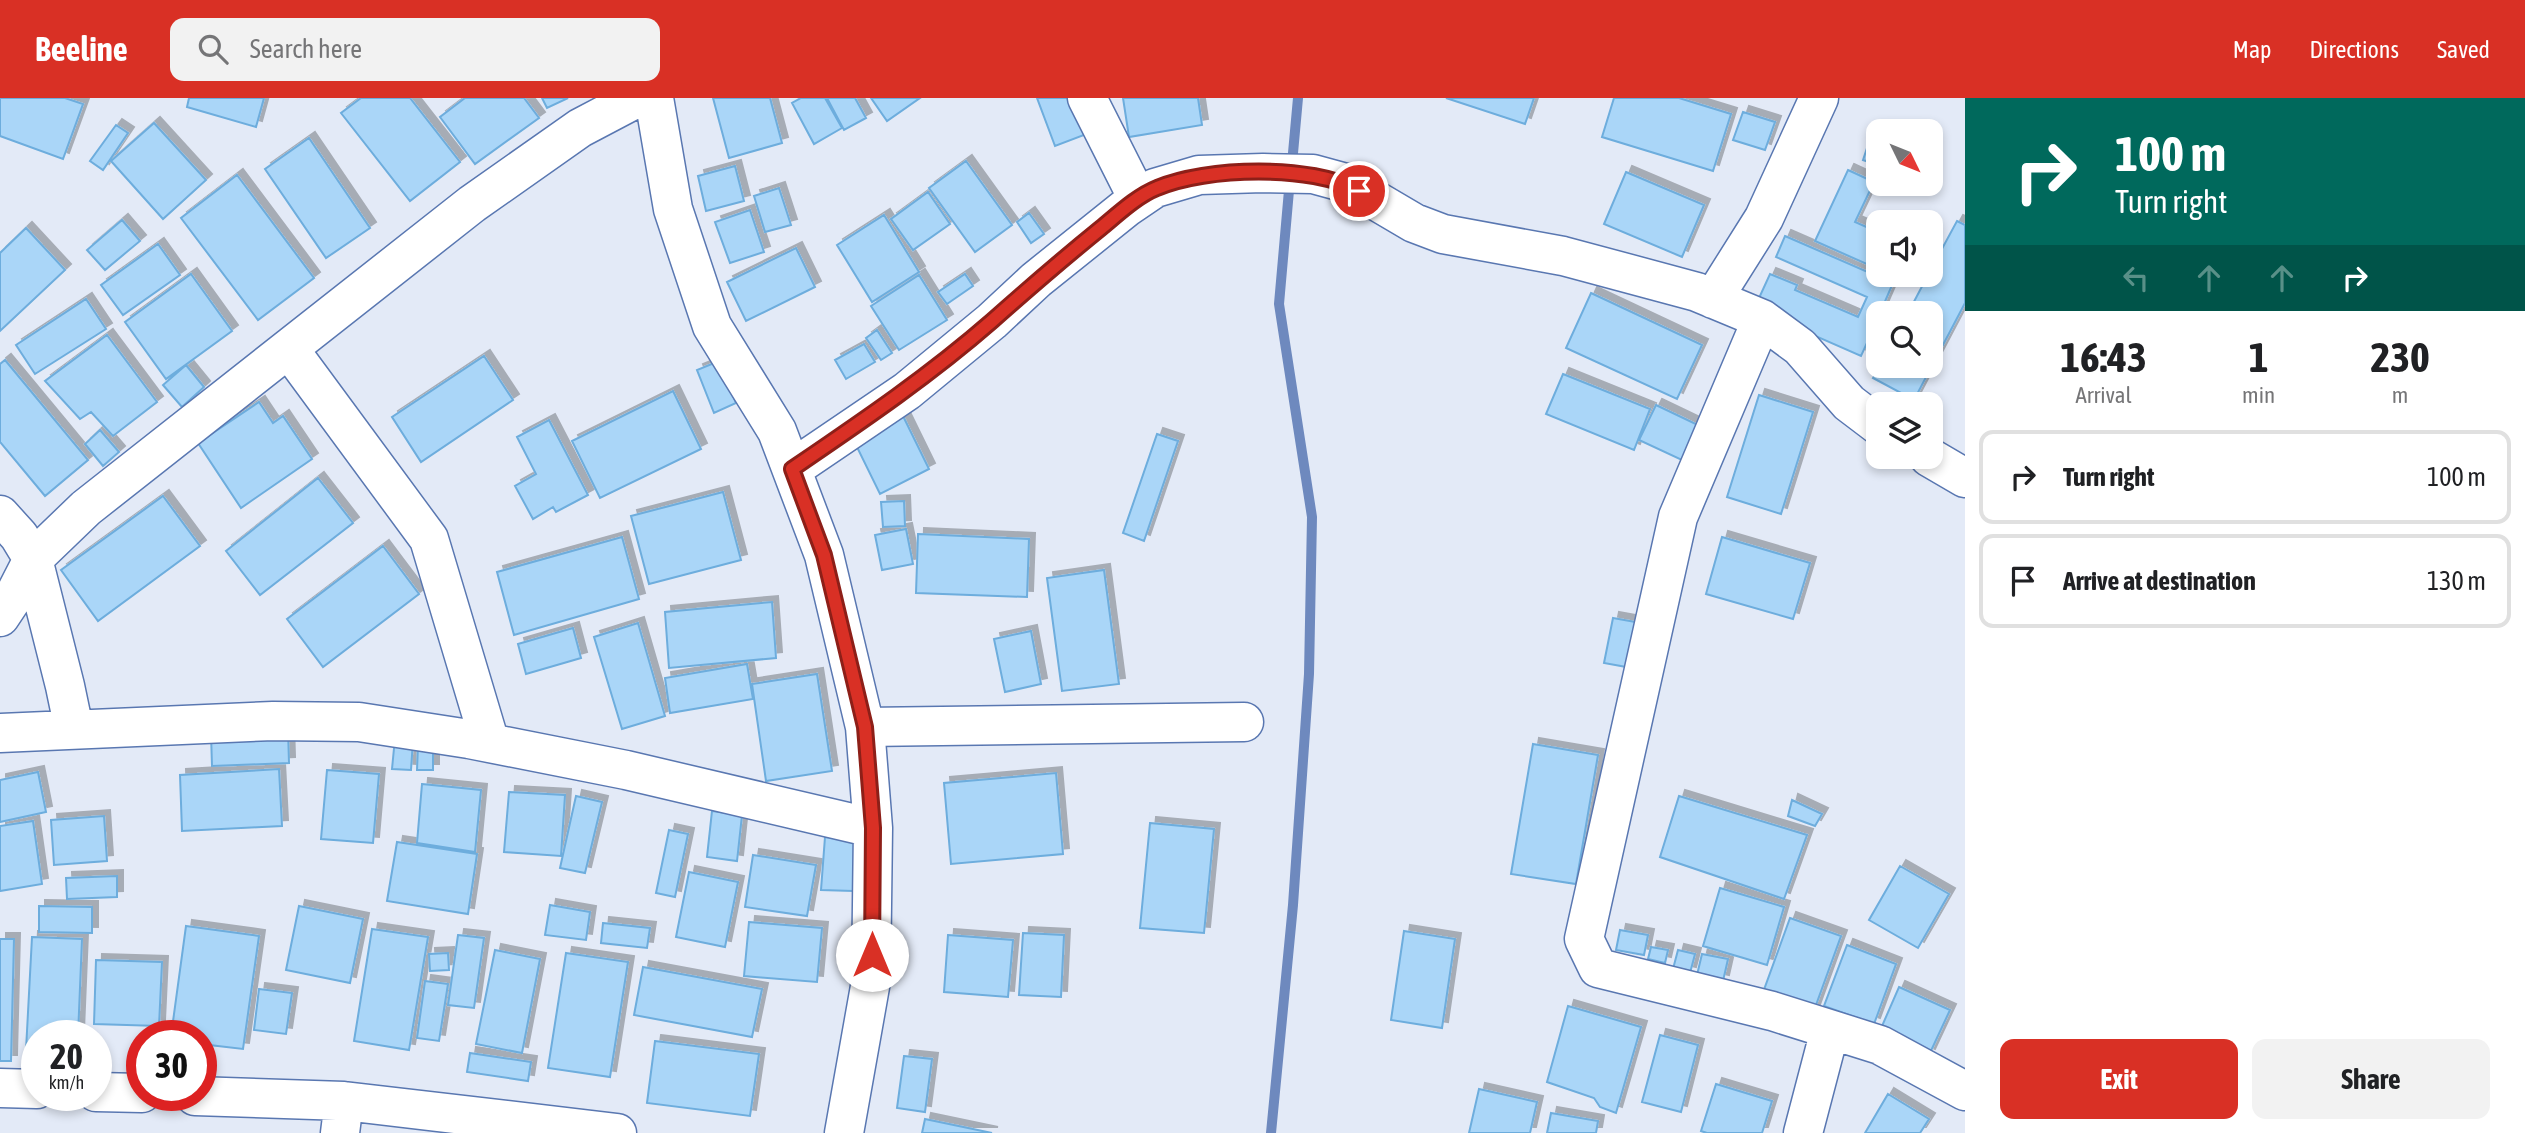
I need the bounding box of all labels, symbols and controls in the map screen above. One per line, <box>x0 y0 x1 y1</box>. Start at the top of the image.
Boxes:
search box <box>170 18 660 81</box>
text: Beeline <box>35 30 128 68</box>
icon: search <box>194 30 232 68</box>
text: Search here <box>250 34 362 64</box>
text: Map <box>2233 36 2271 63</box>
text: Directions <box>2309 36 2399 63</box>
text: Saved <box>2437 36 2490 63</box>
north arrow <box>1866 119 1942 196</box>
map controls <box>1866 119 1943 469</box>
text: 100 m <box>2115 125 2226 181</box>
icon: right <box>2000 126 2091 217</box>
pin <box>1329 161 1389 221</box>
icon: arrive <box>1340 172 1378 210</box>
text: Turn right <box>2115 183 2228 220</box>
button: sound <box>1866 210 1943 287</box>
icon: left <box>2117 259 2155 297</box>
icon: ahead <box>2190 259 2228 297</box>
icon: ahead <box>2263 259 2301 297</box>
icon: right <box>2336 259 2374 297</box>
button: search <box>1866 301 1943 378</box>
text: 16:43 <box>2060 333 2147 381</box>
text: 1 <box>2249 333 2268 381</box>
text: 230 <box>2370 333 2430 381</box>
text: Arrival <box>2075 382 2132 408</box>
text: min <box>2242 382 2275 408</box>
text: m <box>2392 382 2408 408</box>
button: layers <box>1866 392 1943 469</box>
icon: right <box>2004 458 2042 496</box>
text: Turn right <box>2063 462 2154 492</box>
text: 100 m <box>2427 462 2486 492</box>
icon: arrive <box>2004 562 2042 600</box>
text: Arrive at destination <box>2063 566 2256 596</box>
text: 130 m <box>2427 566 2486 596</box>
position arrow <box>835 918 909 992</box>
speed limit sign: 30 <box>126 1020 217 1111</box>
text: 20 <box>50 1036 83 1076</box>
button: Exit <box>2000 1039 2238 1119</box>
button: Share <box>2252 1039 2490 1119</box>
text: km/h <box>49 1072 84 1093</box>

